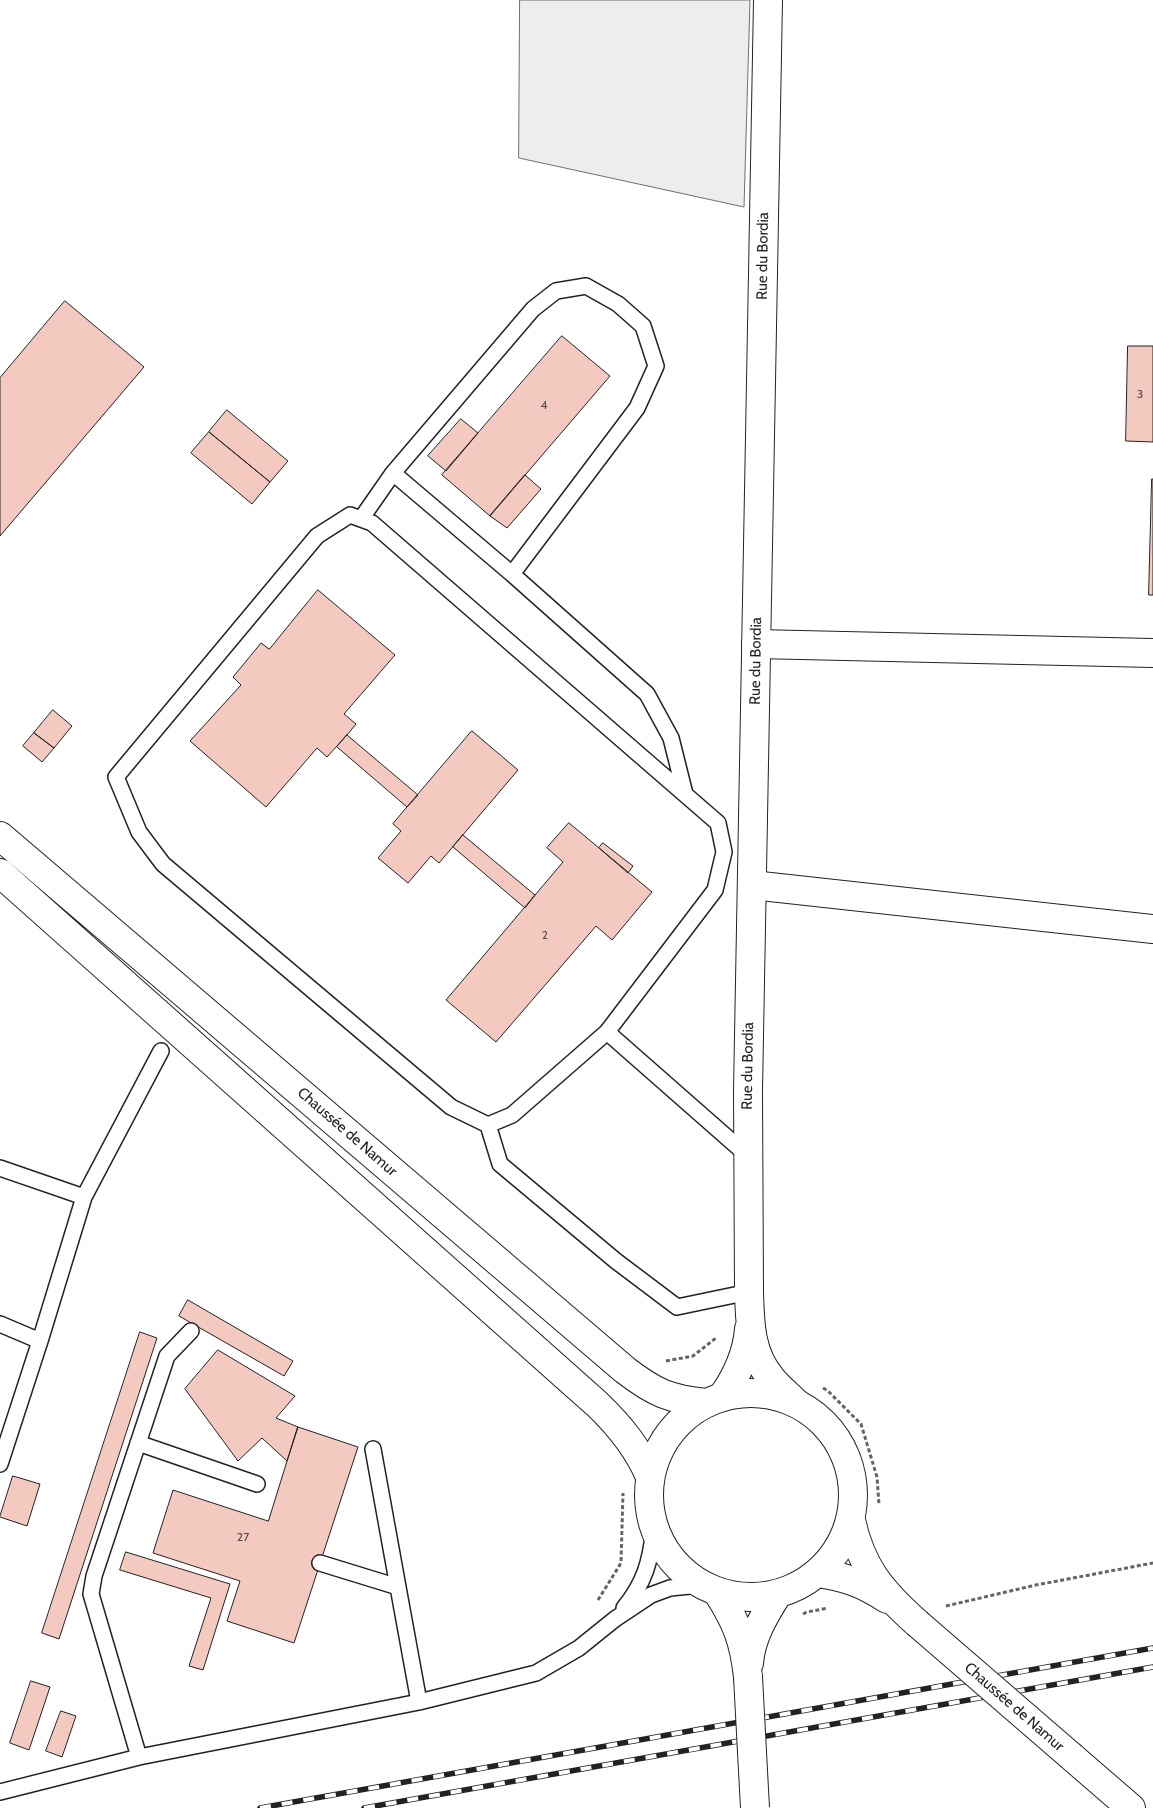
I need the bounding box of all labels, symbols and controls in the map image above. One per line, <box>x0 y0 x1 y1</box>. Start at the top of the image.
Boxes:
street label: Rue du Bordia <box>753 212 773 300</box>
house number: 3 <box>1137 387 1143 401</box>
house number: 4 <box>541 398 547 412</box>
street label: Rue du Bordia <box>746 617 766 705</box>
house number: 2 <box>542 928 548 942</box>
street label: Rue du Bordia <box>738 1022 758 1110</box>
street label: Chaussée de Namur <box>293 1084 401 1180</box>
house number: 27 <box>237 1530 249 1544</box>
street label: Chaussée de Namur <box>960 1659 1068 1755</box>

